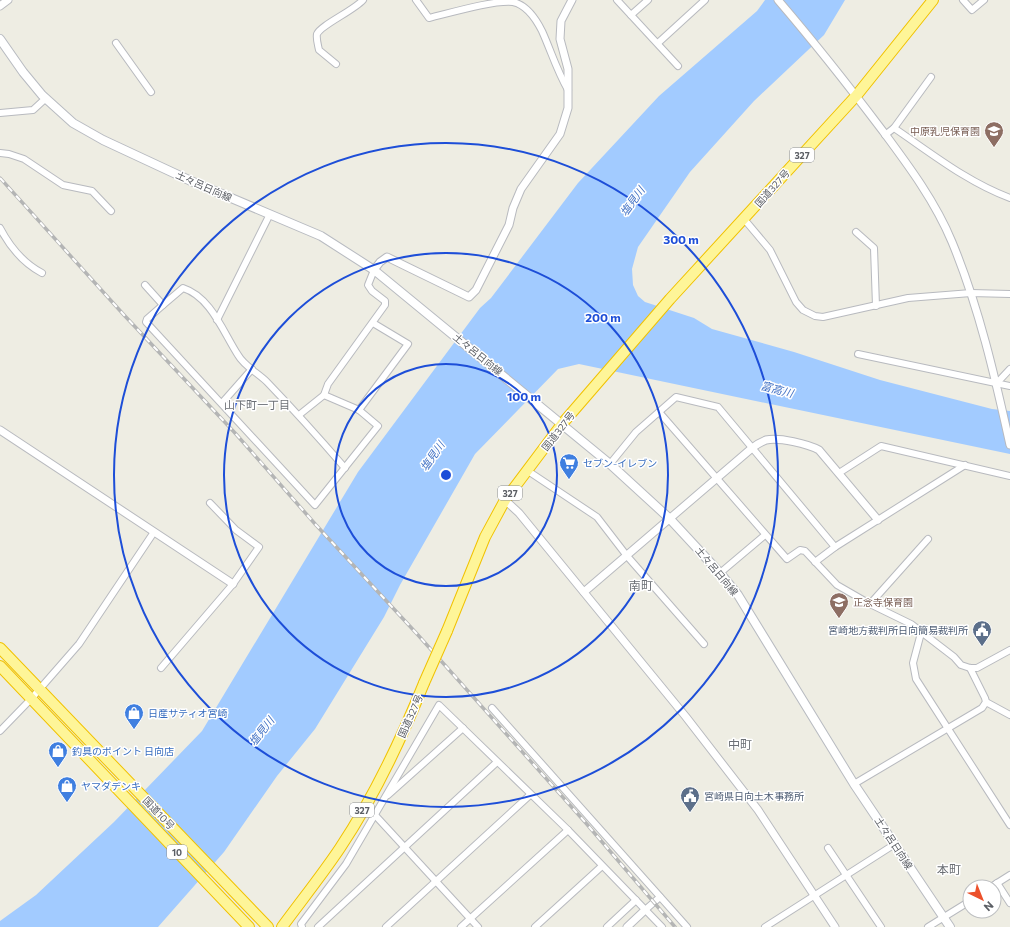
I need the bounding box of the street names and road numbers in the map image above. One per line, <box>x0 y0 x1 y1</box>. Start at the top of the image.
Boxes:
road number: 327 <box>790 148 814 162</box>
street label: 国道327号 <box>752 167 792 209</box>
street label: 土々呂日向線 <box>174 168 234 204</box>
street label: 土々呂日向線 <box>451 330 505 378</box>
street label: 国道327号 <box>539 409 577 453</box>
road number: 327 <box>498 486 522 500</box>
street label: 土々呂日向線 <box>693 544 741 598</box>
street label: 国道327号 <box>395 692 425 740</box>
street label: 国道10号 <box>141 794 177 832</box>
road number: 327 <box>350 803 374 817</box>
street label: 土々呂日向線 <box>873 815 915 871</box>
road number: 10 <box>167 845 187 859</box>

